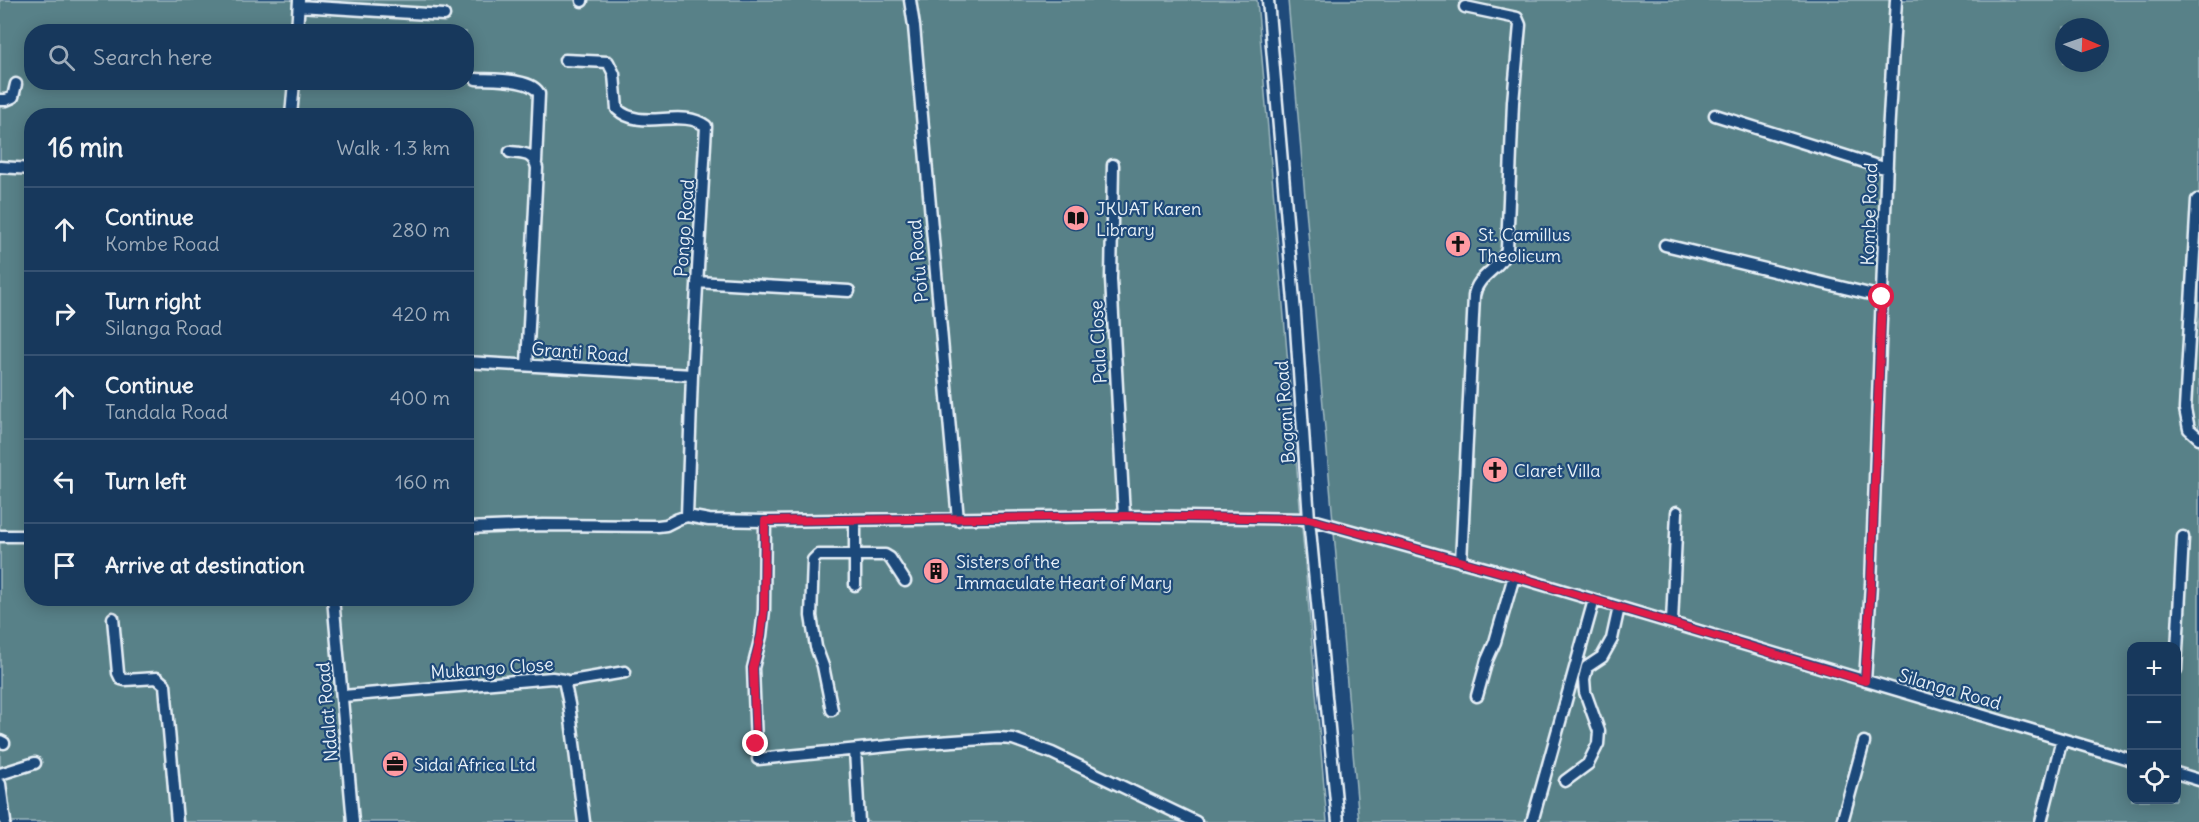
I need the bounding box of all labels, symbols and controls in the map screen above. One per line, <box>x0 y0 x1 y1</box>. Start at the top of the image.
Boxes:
north arrow <box>2055 18 2109 72</box>
search box <box>24 24 474 90</box>
icon: search <box>45 41 78 74</box>
text: Search here <box>93 43 212 71</box>
text: 16 min <box>48 131 123 164</box>
text: Walk · 1.3 km <box>336 135 450 160</box>
street label: Kombe Road <box>1856 162 1882 266</box>
street label: Pongo Road <box>669 178 699 278</box>
place label: JKUAT Karen Library <box>1096 197 1201 241</box>
text: Continue <box>105 203 194 231</box>
library icon: JKUAT Karen Library <box>1061 203 1091 233</box>
icon: ahead <box>48 213 81 246</box>
text: 280 m <box>392 217 450 242</box>
street label: Pofu Road <box>903 218 933 304</box>
place label: St. Camillus Theolicum <box>1478 223 1570 267</box>
church icon: St. Camillus Theolicum <box>1443 229 1473 259</box>
text: Kombe Road <box>105 231 219 256</box>
route start <box>1868 283 1894 309</box>
text: Turn right <box>105 287 201 315</box>
icon: right <box>48 297 81 330</box>
street label: Pala Close <box>1084 300 1112 384</box>
text: 420 m <box>392 301 450 326</box>
text: Silanga Road <box>105 315 222 340</box>
street label: Granti Road <box>531 337 630 367</box>
street label: Bogani Road <box>1270 359 1300 464</box>
text: Continue <box>105 371 194 399</box>
icon: ahead <box>48 381 81 414</box>
text: 400 m <box>390 385 450 410</box>
text: Tandala Road <box>105 399 228 424</box>
church icon: Claret Villa <box>1480 455 1510 485</box>
place label: Claret Villa <box>1514 459 1601 482</box>
icon: left <box>48 465 81 498</box>
text: Turn left <box>105 467 186 495</box>
text: 160 m <box>395 469 450 494</box>
icon: arrive <box>48 549 81 582</box>
place label: Sisters of the Immaculate Heart of Mary <box>956 550 1172 594</box>
text: Arrive at destination <box>105 551 305 579</box>
building icon: Sisters of the Immaculate Heart of Mary <box>921 556 951 586</box>
map controls <box>2127 642 2181 804</box>
button: + <box>2127 642 2181 696</box>
street label: Mukango Close <box>430 652 554 684</box>
street label: Ndalat Road <box>311 661 343 763</box>
street label: Silanga Road <box>1896 663 2004 715</box>
button: − <box>2127 696 2181 750</box>
route end <box>742 730 768 756</box>
office icon: Sidai Africa Ltd <box>380 749 410 779</box>
button: locate <box>2127 750 2181 804</box>
place label: Sidai Africa Ltd <box>414 753 536 776</box>

